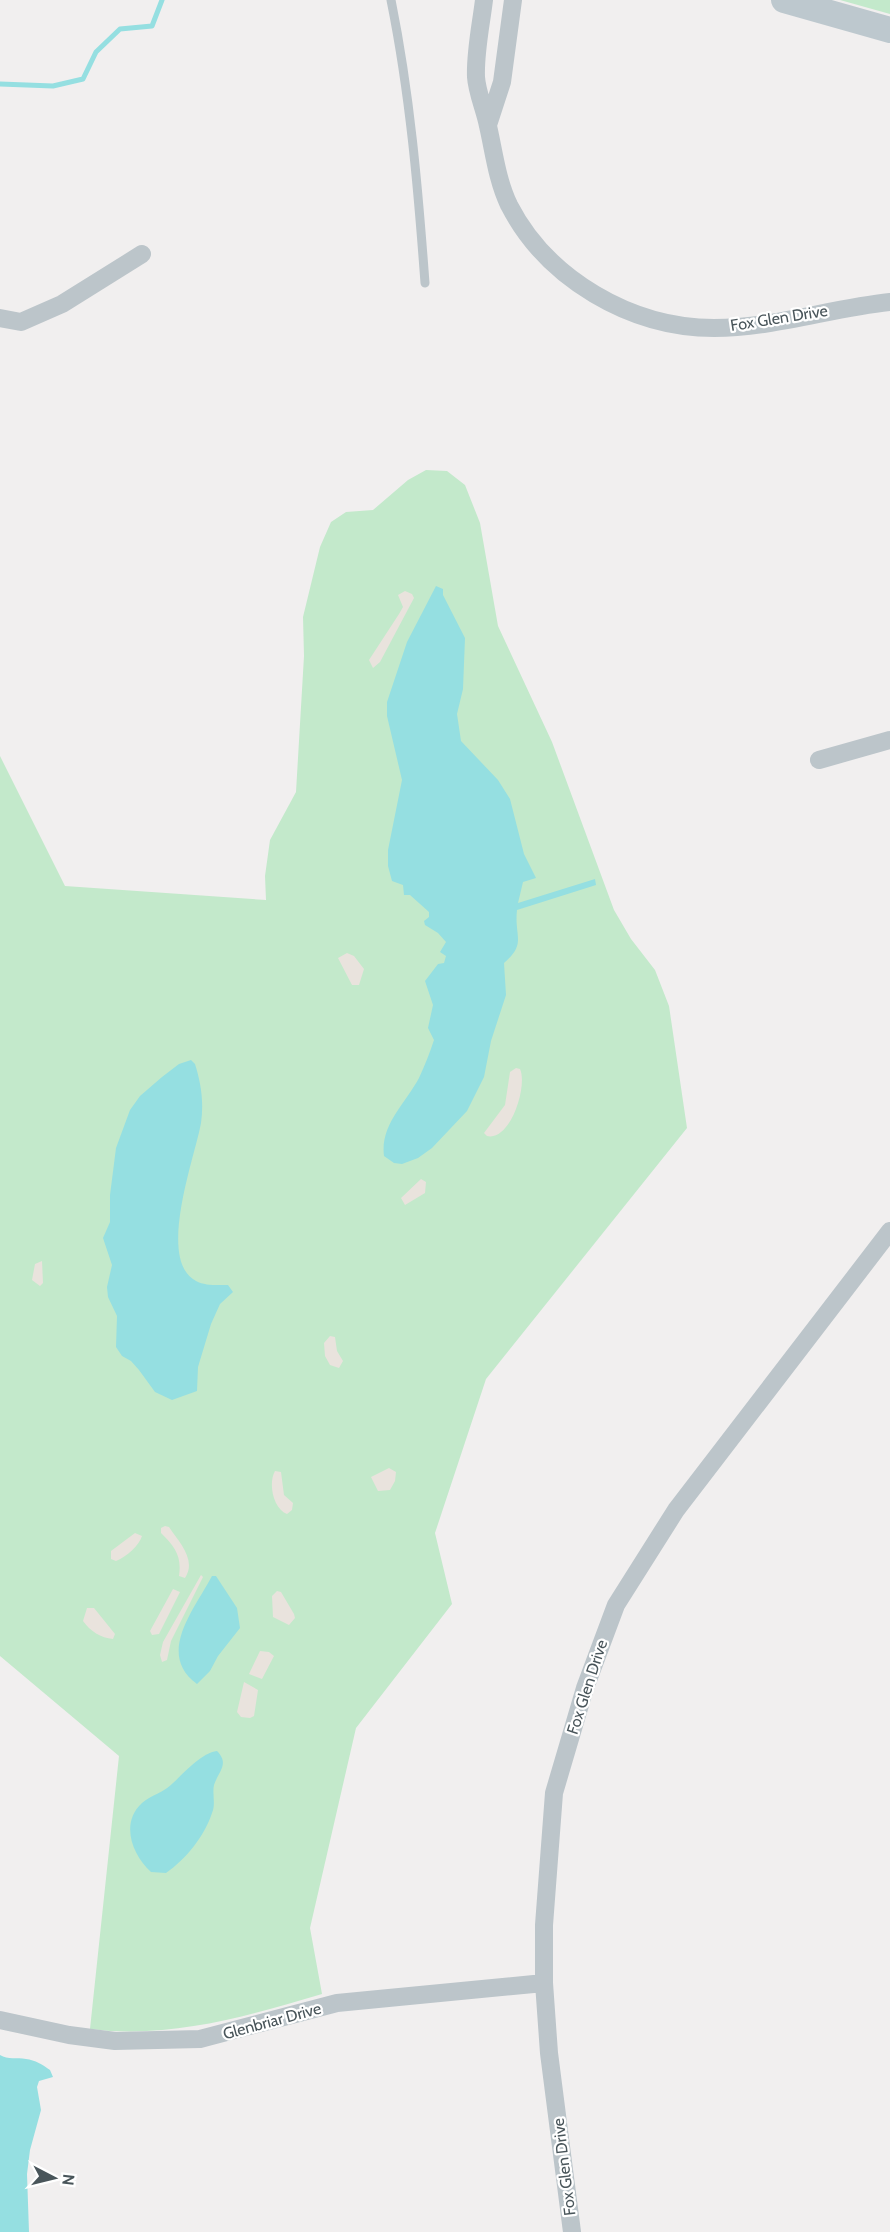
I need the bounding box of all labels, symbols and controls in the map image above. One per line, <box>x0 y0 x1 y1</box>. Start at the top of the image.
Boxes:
street label: Fox Glen Drive <box>729 301 829 335</box>
street label: Fox Glen Drive <box>563 1637 611 1737</box>
street label: Glenbriar Drive <box>221 1999 323 2043</box>
street label: Fox Glen Drive <box>549 2117 579 2217</box>
north arrow <box>24 2148 84 2208</box>
text: N <box>58 2173 79 2187</box>

